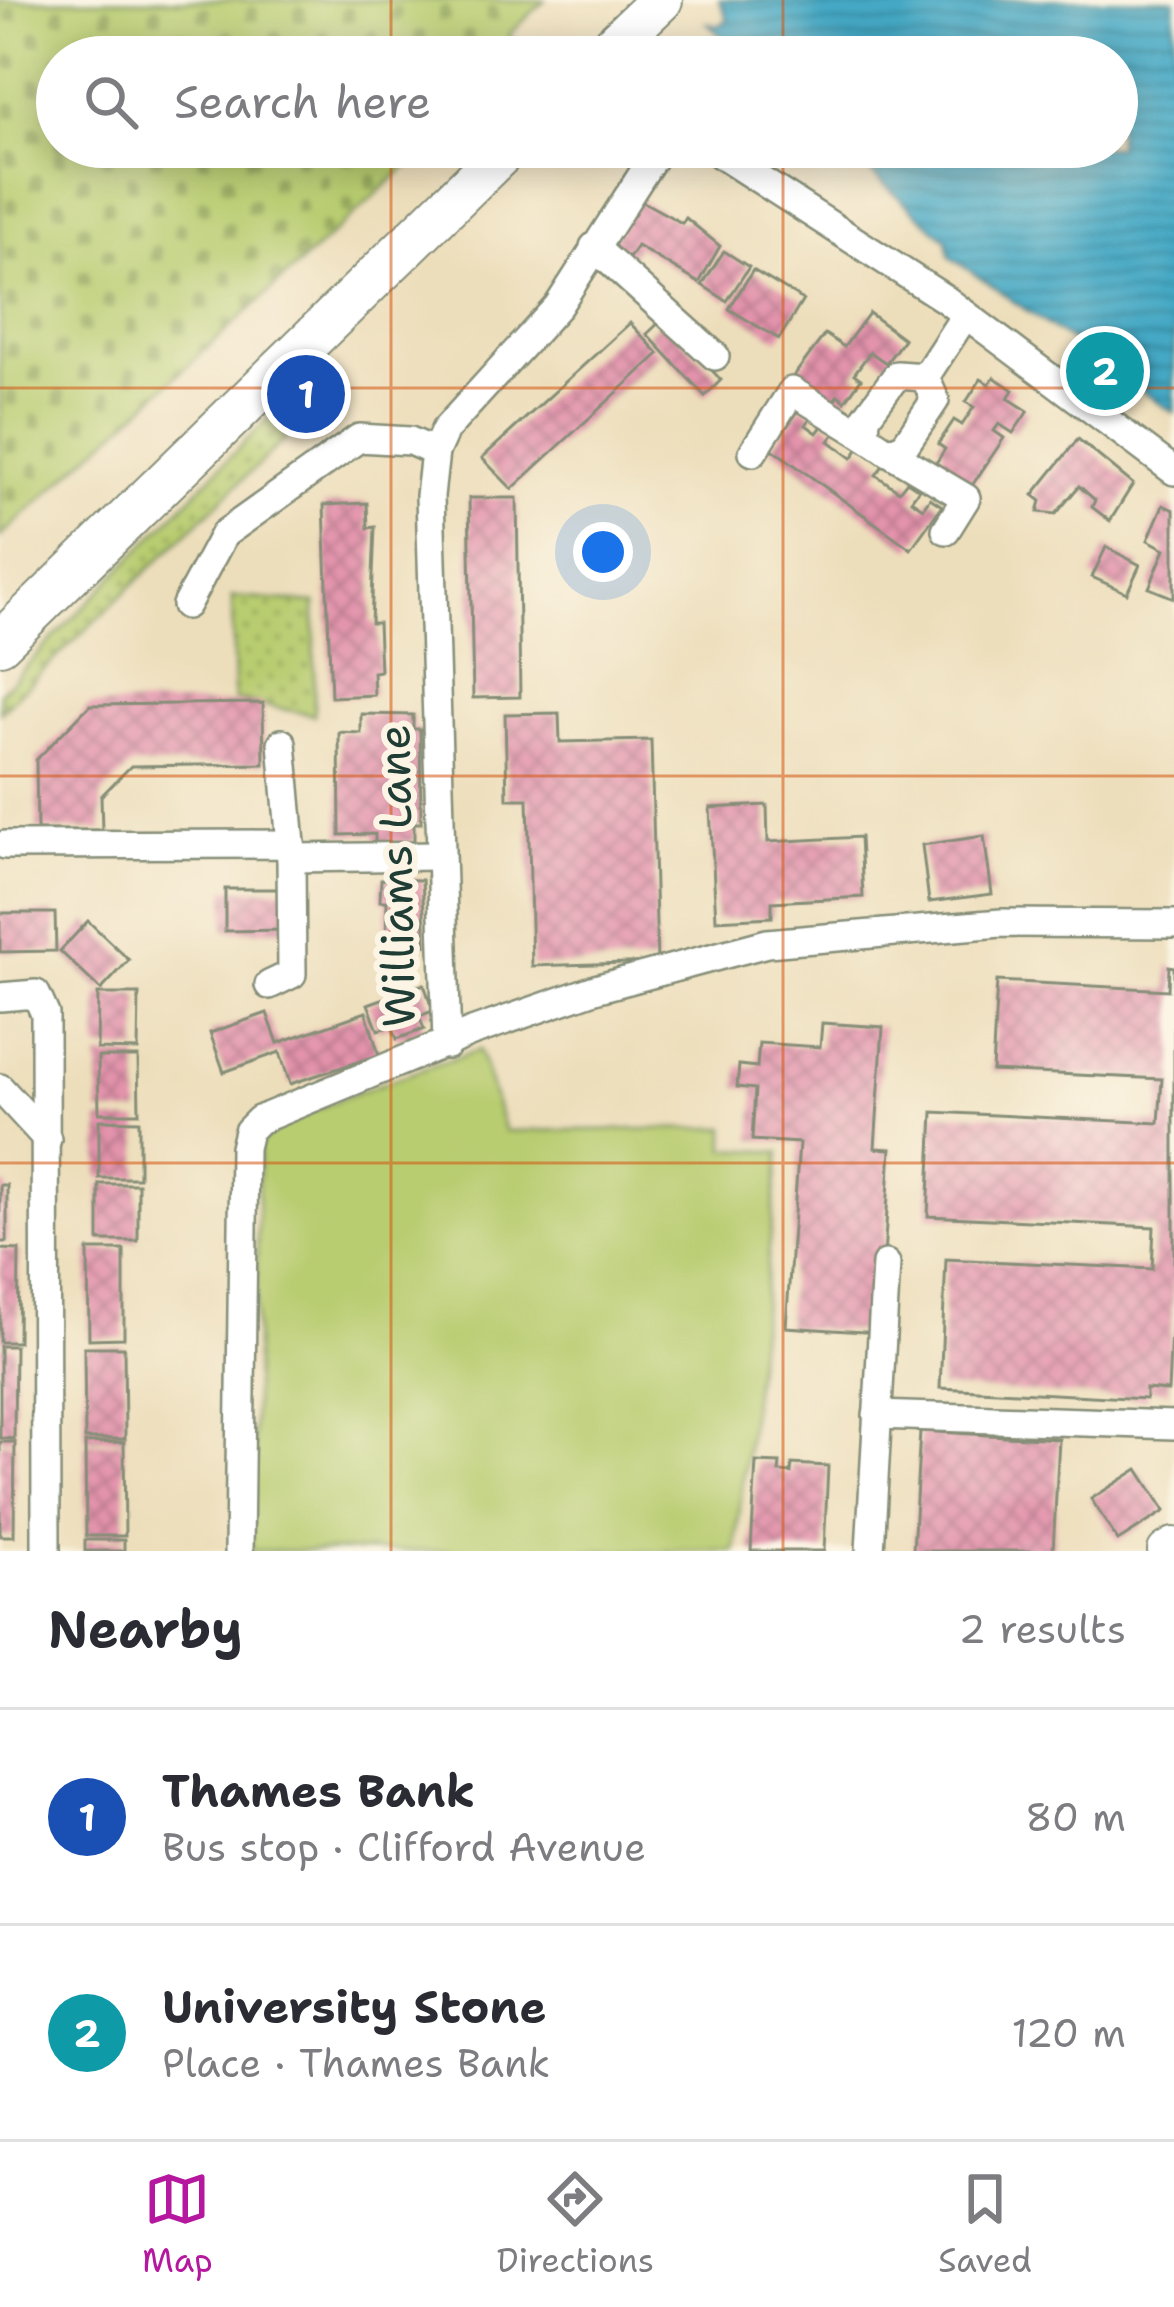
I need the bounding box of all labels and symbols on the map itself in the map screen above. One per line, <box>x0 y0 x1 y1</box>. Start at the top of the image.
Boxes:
pin: 2 <box>1066 326 1144 416</box>
pin: 1 <box>267 349 345 439</box>
your location <box>573 522 633 582</box>
street label: Williams Lane <box>363 724 429 1028</box>

